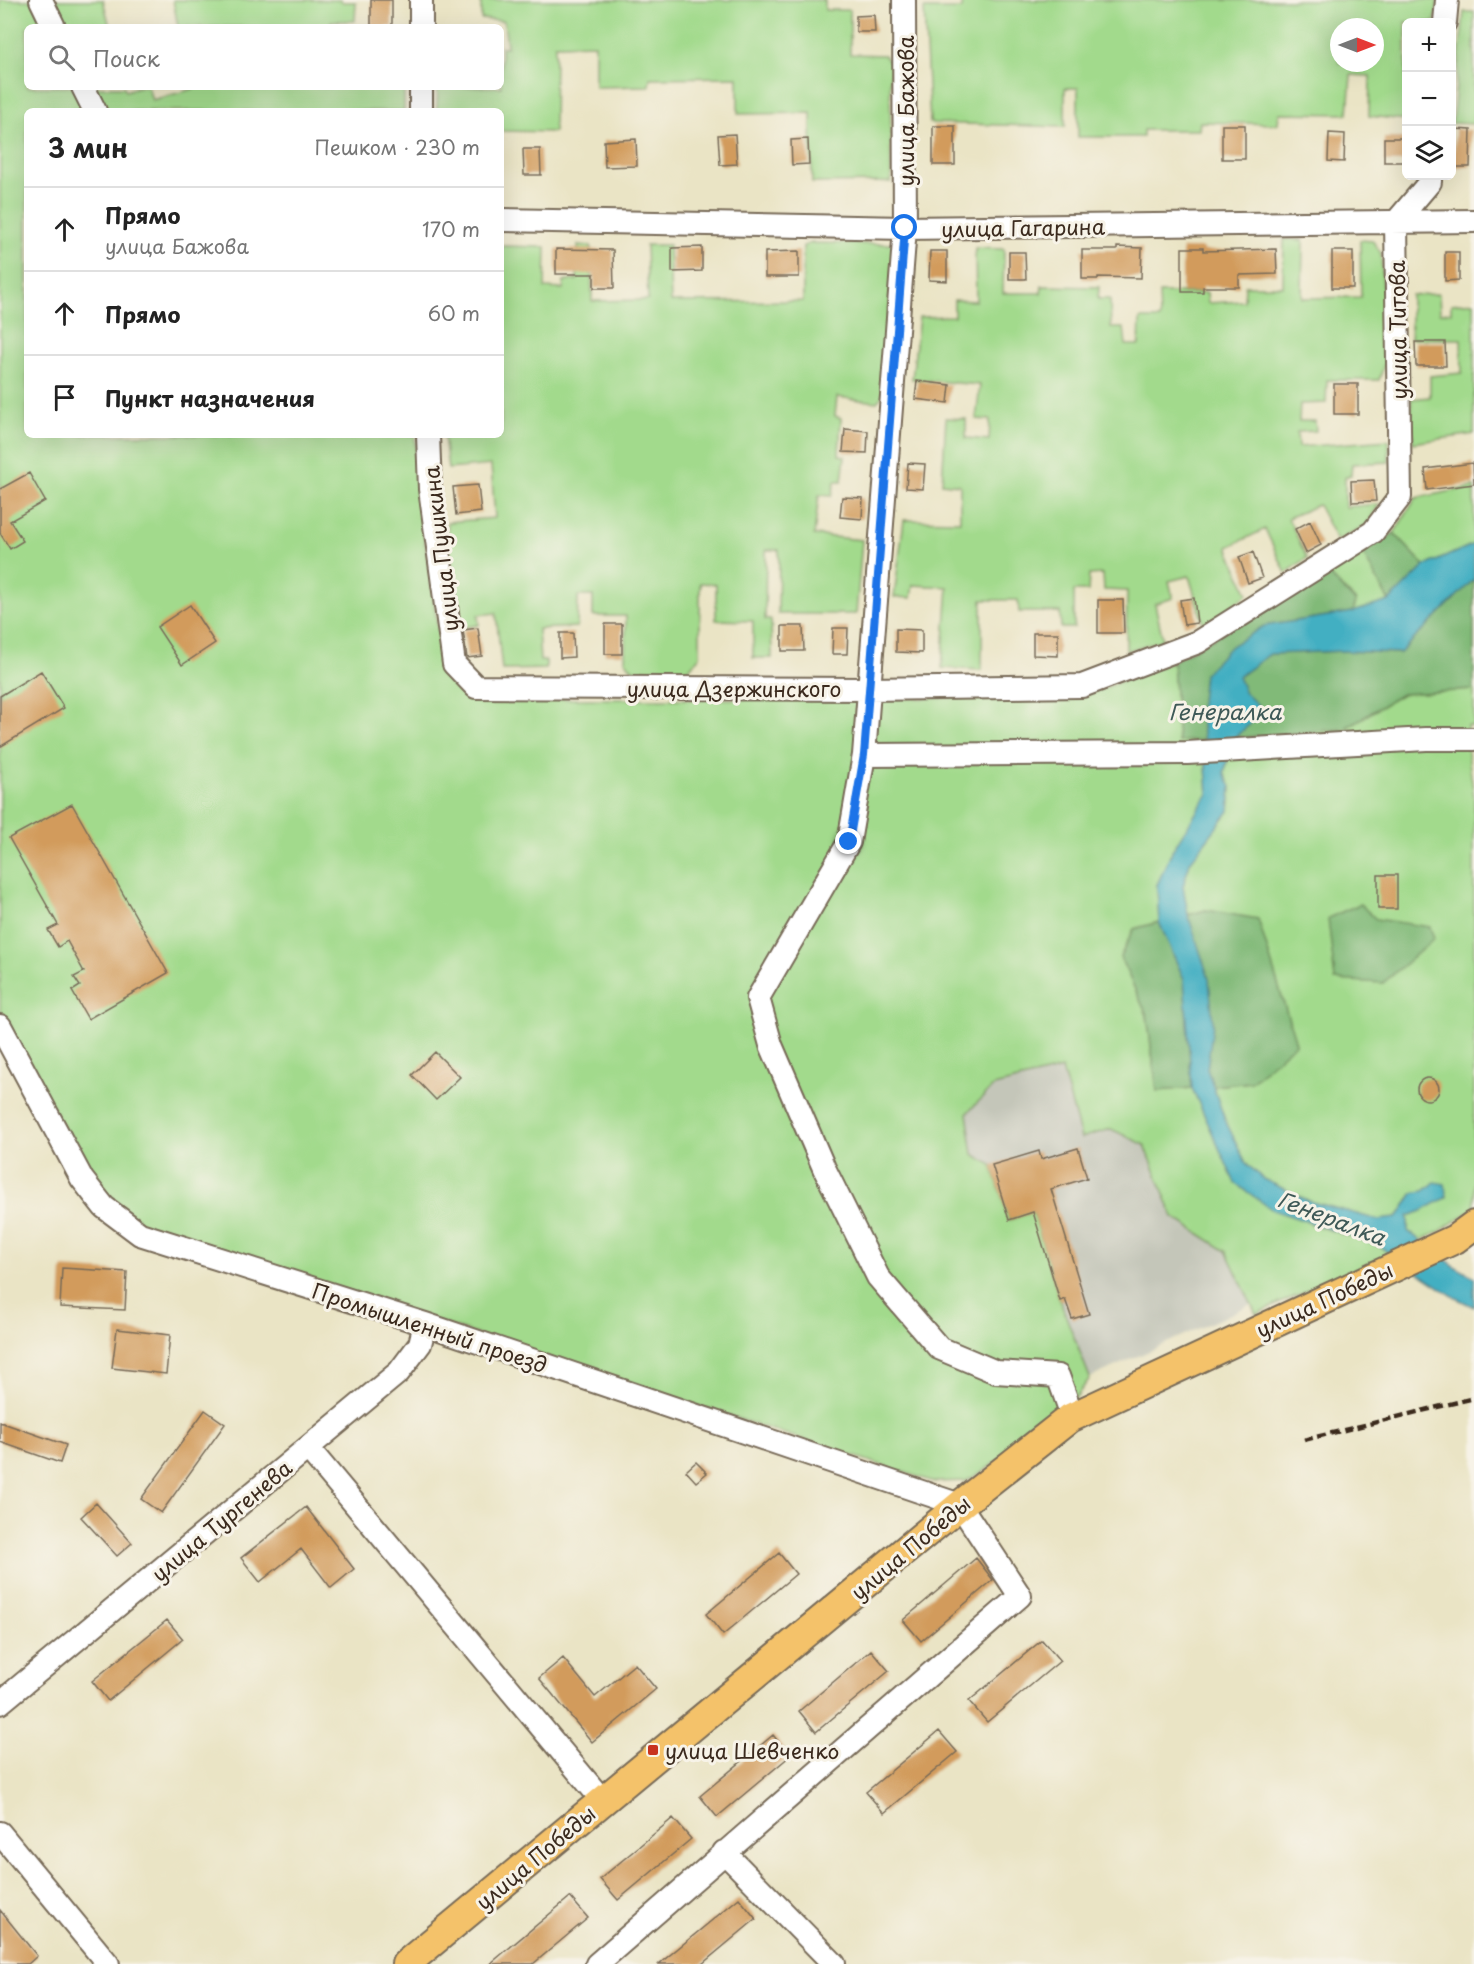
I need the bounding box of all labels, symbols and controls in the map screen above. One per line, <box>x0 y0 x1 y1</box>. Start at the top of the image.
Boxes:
north arrow <box>1330 18 1384 72</box>
map controls <box>1402 18 1456 180</box>
button: + <box>1402 18 1456 72</box>
search box <box>24 24 504 90</box>
street label: улица Бажова <box>889 35 921 187</box>
icon: search <box>45 41 78 74</box>
text: Поиск <box>93 41 160 74</box>
button: − <box>1402 72 1456 126</box>
button: layers <box>1402 126 1456 180</box>
text: 3 мин <box>48 128 128 167</box>
text: Пешком · 230 m <box>315 132 480 162</box>
text: Прямо <box>105 198 180 231</box>
street label: улица Гагарина <box>941 210 1106 244</box>
icon: ahead <box>48 213 81 246</box>
text: 170 m <box>422 214 480 244</box>
route start <box>891 214 917 240</box>
text: улица Бажова <box>105 231 249 261</box>
street label: улица Титова <box>1380 260 1414 400</box>
icon: ahead <box>48 297 81 330</box>
text: Прямо <box>105 297 180 330</box>
text: 60 m <box>428 298 480 328</box>
icon: arrive <box>48 381 81 414</box>
text: Пункт назначения <box>105 381 315 414</box>
street label: улица Пушкина <box>414 464 466 634</box>
street label: улица Дзержинского <box>627 672 841 704</box>
water label: Генералка <box>1169 694 1283 727</box>
route end <box>835 828 861 854</box>
water label: Генералка <box>1273 1181 1392 1253</box>
street label: улица Победы <box>1250 1253 1398 1345</box>
street label: Промышленный проезд <box>308 1274 552 1380</box>
street label: улица Тургенева <box>144 1451 298 1589</box>
street label: улица Победы <box>843 1487 977 1607</box>
place label: улица Шевченко <box>665 1734 839 1766</box>
marker: улица Шевченко <box>646 1743 660 1757</box>
street label: улица Победы <box>468 1797 602 1917</box>

